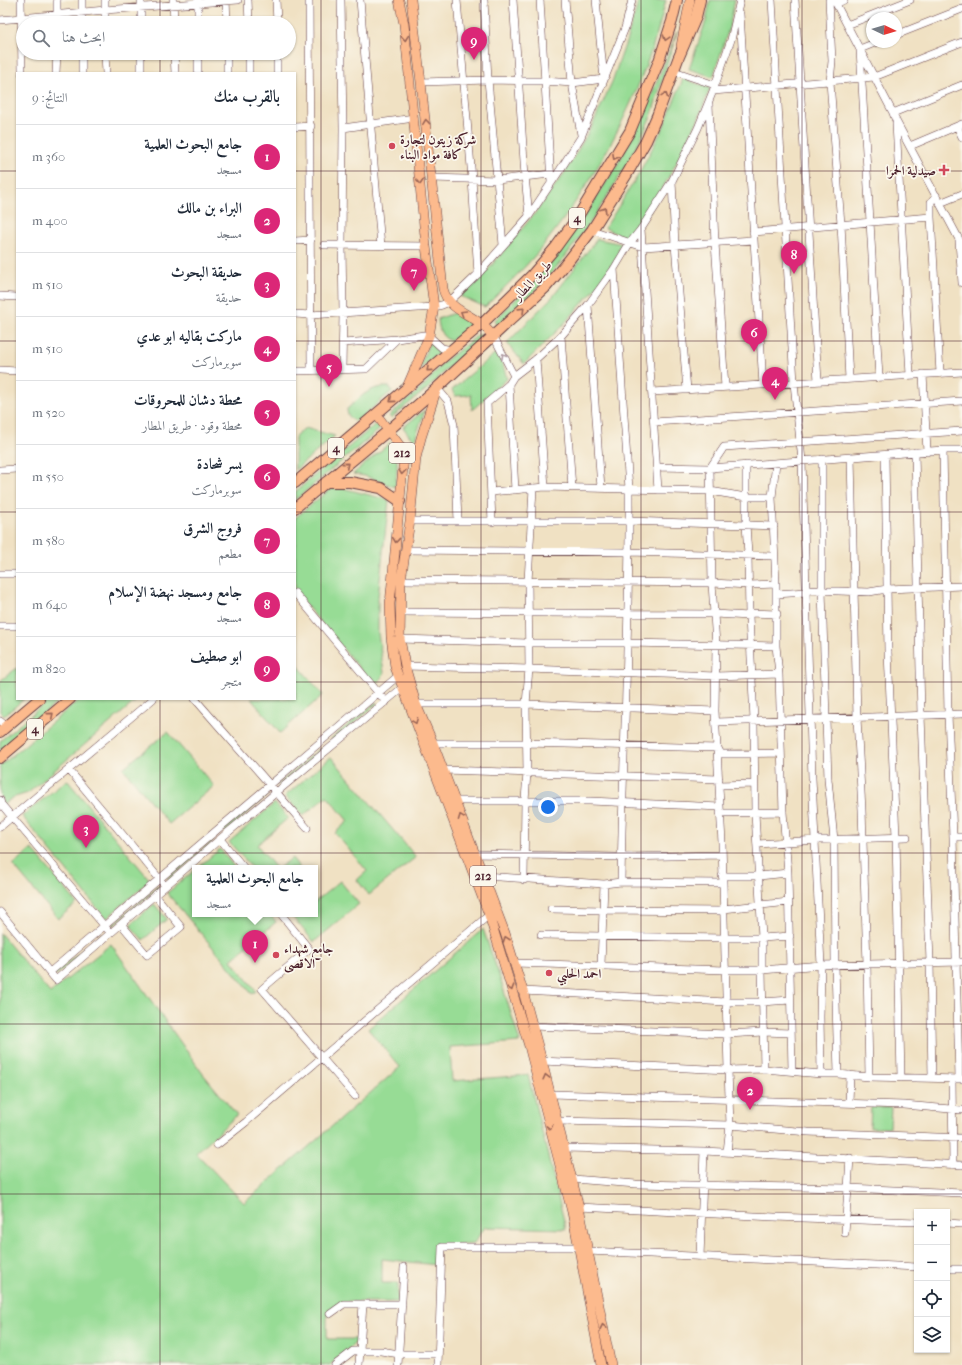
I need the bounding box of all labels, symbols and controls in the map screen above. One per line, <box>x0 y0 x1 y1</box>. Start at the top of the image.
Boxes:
north arrow <box>866 12 902 48</box>
search box <box>16 16 296 60</box>
icon: search <box>30 27 52 49</box>
pin: 9 <box>461 27 487 60</box>
text: ابحث هنا <box>62 28 105 46</box>
one-way arrow <box>662 34 671 41</box>
one-way arrow <box>401 35 410 41</box>
text: بالقرب منك <box>214 86 280 106</box>
text: النتائج: 9 <box>32 90 68 105</box>
one-way arrow <box>660 92 669 99</box>
one-way arrow <box>422 119 431 125</box>
place label: شركة زيتون لتجارة كافة مواد البناء <box>400 131 477 163</box>
text: جامع البحوث العلمية <box>144 135 242 153</box>
marker: شركة زيتون لتجارة كافة مواد البناء <box>387 141 397 151</box>
text: 360 m <box>32 149 65 164</box>
text: 1 <box>265 149 269 164</box>
one-way arrow <box>612 153 619 160</box>
text: مسجد <box>216 162 242 177</box>
place label: صيدلية الحمرا <box>886 163 936 179</box>
marker: صيدلية الحمرا <box>939 165 949 175</box>
one-way arrow <box>415 179 424 185</box>
text: البراء بن مالك <box>177 199 242 217</box>
one-way arrow <box>600 207 607 214</box>
road number: 4 <box>569 208 585 228</box>
text: 400 m <box>32 213 68 228</box>
text: 2 <box>264 213 270 228</box>
text: مسجد <box>216 226 242 241</box>
pin: 8 <box>781 241 807 274</box>
street label: طريق المطار <box>508 257 556 305</box>
pin: 7 <box>401 258 427 291</box>
text: حديقة البحوث <box>171 263 242 281</box>
text: 510 m <box>32 277 63 292</box>
text: 3 <box>264 277 270 292</box>
text: حديقة <box>216 290 242 305</box>
one-way arrow <box>517 307 525 315</box>
one-way arrow <box>460 310 467 317</box>
pin: 6 <box>741 319 767 352</box>
text: ماركت بقاليه ابو عدي <box>137 327 242 345</box>
text: 510 m <box>32 341 63 356</box>
text: 4 <box>263 341 271 356</box>
one-way arrow <box>501 353 509 361</box>
text: سوبرماركت <box>192 354 242 369</box>
pin: 5 <box>316 354 342 387</box>
one-way arrow <box>426 364 434 371</box>
pin: 4 <box>762 367 788 400</box>
text: محطة دشان للمحروقات <box>134 391 242 409</box>
one-way arrow <box>389 396 397 403</box>
text: 520 m <box>32 405 65 420</box>
text: 5 <box>264 405 270 420</box>
text: محطة وقود · طريق المطار <box>142 418 242 433</box>
road number: 4 <box>328 438 344 458</box>
road number: 212 <box>389 443 415 463</box>
text: يسر شحادة <box>197 455 242 473</box>
one-way arrow <box>342 463 349 470</box>
text: 550 m <box>32 469 64 484</box>
text: 6 <box>263 469 271 484</box>
one-way arrow <box>398 469 407 475</box>
text: سوبرماركت <box>192 482 242 497</box>
text: فروج الشرق <box>183 519 242 537</box>
text: 580 m <box>32 533 65 548</box>
text: 7 <box>264 533 270 548</box>
one-way arrow <box>392 537 401 543</box>
text: مطعم <box>218 546 242 561</box>
text: جامع ومسجد نهضة الإسلام <box>108 583 242 601</box>
text: 640 m <box>32 597 67 612</box>
text: 8 <box>264 597 270 612</box>
text: مسجد <box>216 610 242 625</box>
text: ابو صطيف <box>190 647 242 665</box>
text: 820 m <box>32 661 66 676</box>
text: 9 <box>264 661 270 676</box>
text: متجر <box>221 674 242 689</box>
one-way arrow <box>46 713 54 720</box>
one-way arrow <box>411 718 419 725</box>
road number: 4 <box>27 719 43 739</box>
your location <box>538 797 558 817</box>
one-way arrow <box>458 814 466 821</box>
pin: 3 <box>73 815 99 848</box>
popup <box>192 865 318 917</box>
road number: 212 <box>470 866 496 886</box>
text: جامع البحوث العلمية <box>206 869 304 887</box>
text: مسجد <box>206 896 232 911</box>
pin: 1 <box>242 930 268 963</box>
one-way arrow <box>503 936 511 943</box>
place label: جامع شهداء الاقصى <box>284 941 334 973</box>
marker: جامع شهداء الاقصى <box>271 950 281 960</box>
place label: احمد الحلبي <box>557 966 601 986</box>
marker: احمد الحلبي <box>544 968 554 978</box>
one-way arrow <box>507 985 515 992</box>
one-way arrow <box>543 1074 551 1081</box>
pin: 2 <box>737 1077 763 1110</box>
one-way arrow <box>545 1123 554 1130</box>
map controls <box>914 1209 950 1353</box>
button: + <box>914 1209 950 1245</box>
button: − <box>914 1245 950 1281</box>
button: locate <box>914 1281 950 1317</box>
button: layers <box>914 1317 950 1353</box>
one-way arrow <box>600 1324 608 1330</box>

